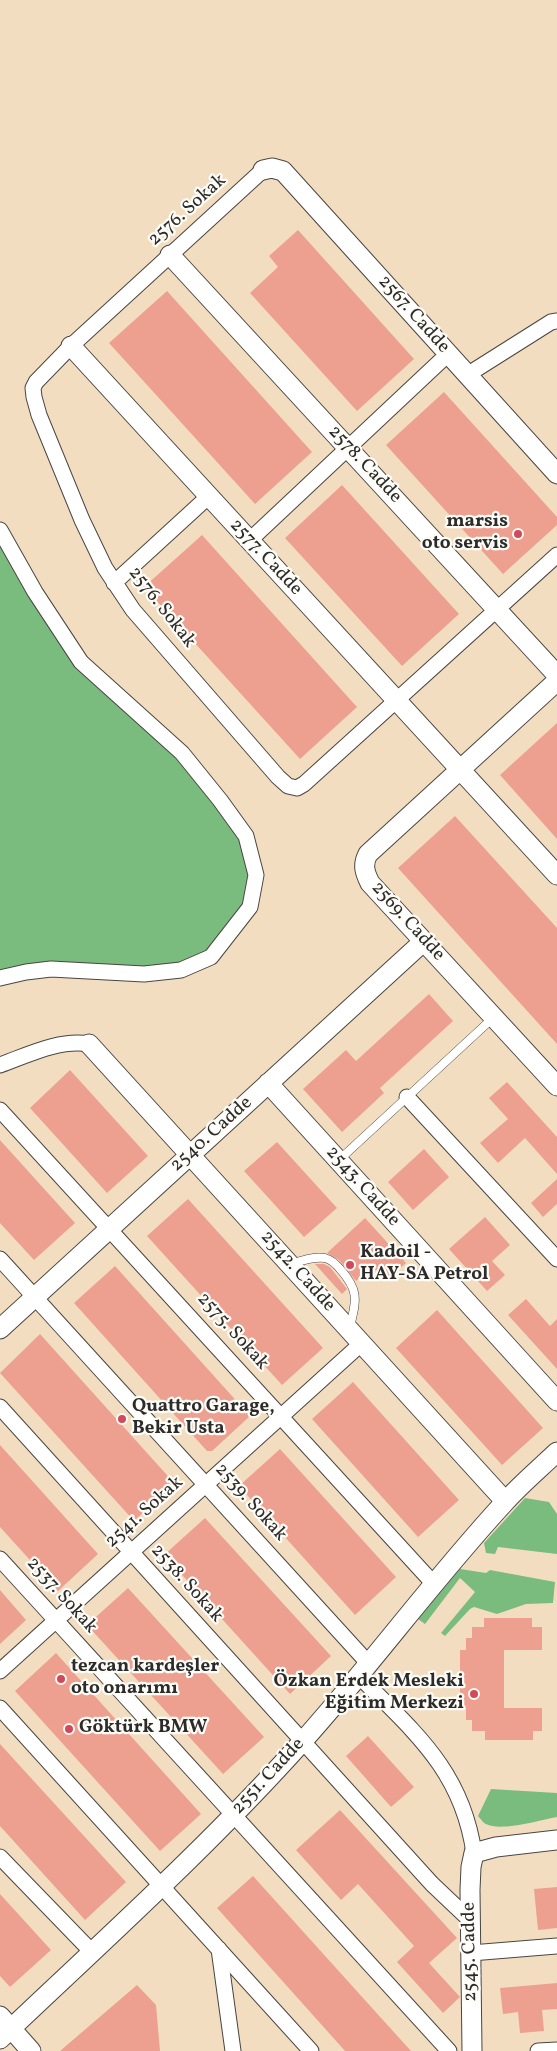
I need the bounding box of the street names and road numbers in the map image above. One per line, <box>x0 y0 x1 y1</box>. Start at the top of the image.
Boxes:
street label: 2576. Sokak <box>144 170 232 252</box>
street label: 2567. Cadde <box>372 271 454 359</box>
street label: 2578. Cadde <box>322 421 406 509</box>
street label: 2577. Cadde <box>224 515 306 601</box>
street label: 2576. Sokak <box>122 563 200 653</box>
street label: 2569. Cadde <box>365 877 449 967</box>
street label: 2540. Cadde <box>166 1092 258 1178</box>
street label: 2543. Cadde <box>320 1142 404 1232</box>
street label: 2542. Cadde <box>255 1227 339 1317</box>
street label: 2575. Sokak <box>191 1288 273 1376</box>
street label: 2539. Sokak <box>209 1459 291 1547</box>
street label: 2541. Sokak <box>101 1472 189 1554</box>
street label: 2538. Sokak <box>145 1540 227 1628</box>
street label: 2537. Sokak <box>21 1553 101 1639</box>
street label: 2551. Cadde <box>228 1734 310 1820</box>
street label: 2545. Cadde <box>459 1902 483 2002</box>

